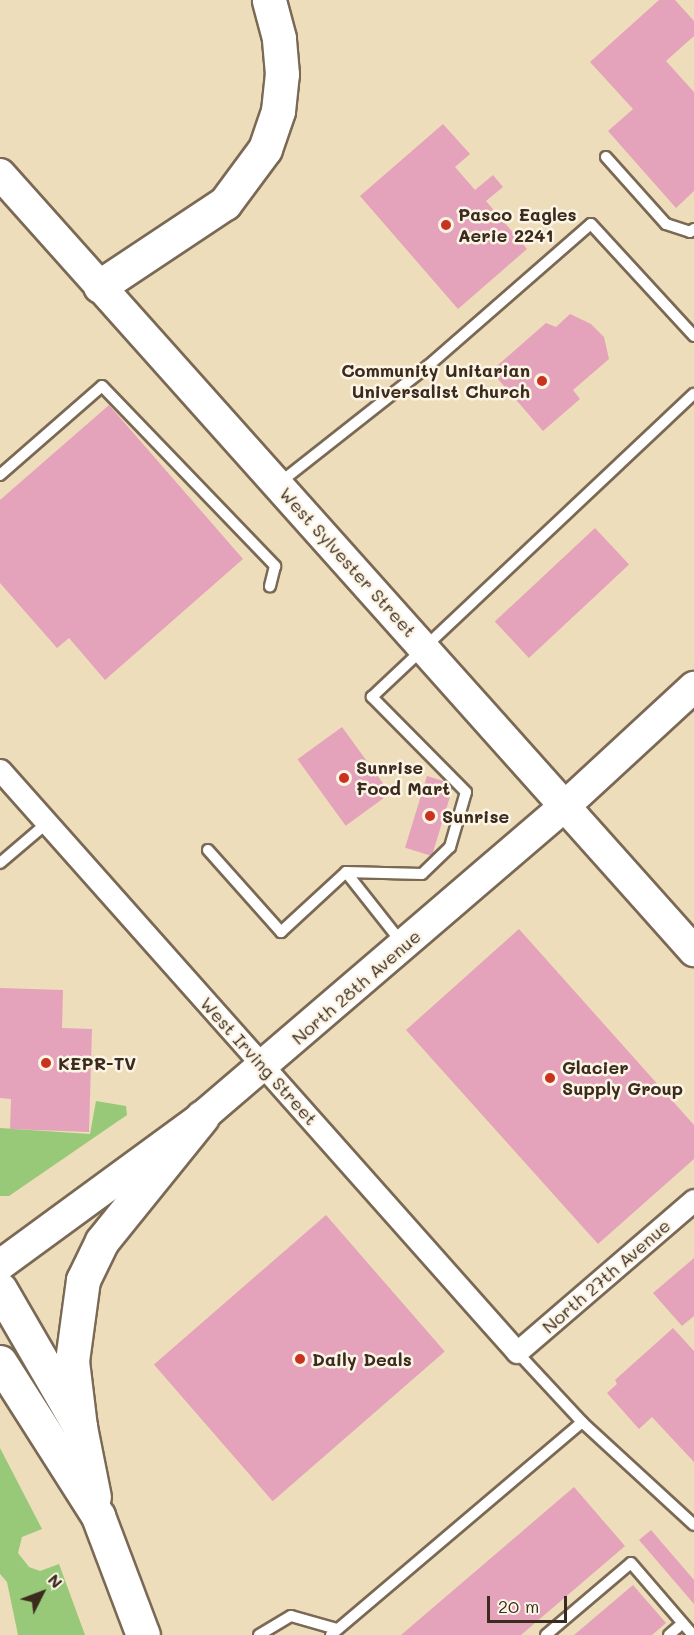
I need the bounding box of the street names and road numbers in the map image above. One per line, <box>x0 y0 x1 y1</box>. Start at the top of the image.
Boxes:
street label: West Sylvester Street <box>275 483 421 641</box>
street label: North 28th Avenue <box>287 925 425 1049</box>
street label: West Irving Street <box>196 993 322 1129</box>
street label: North 27th Avenue <box>537 1214 675 1338</box>

